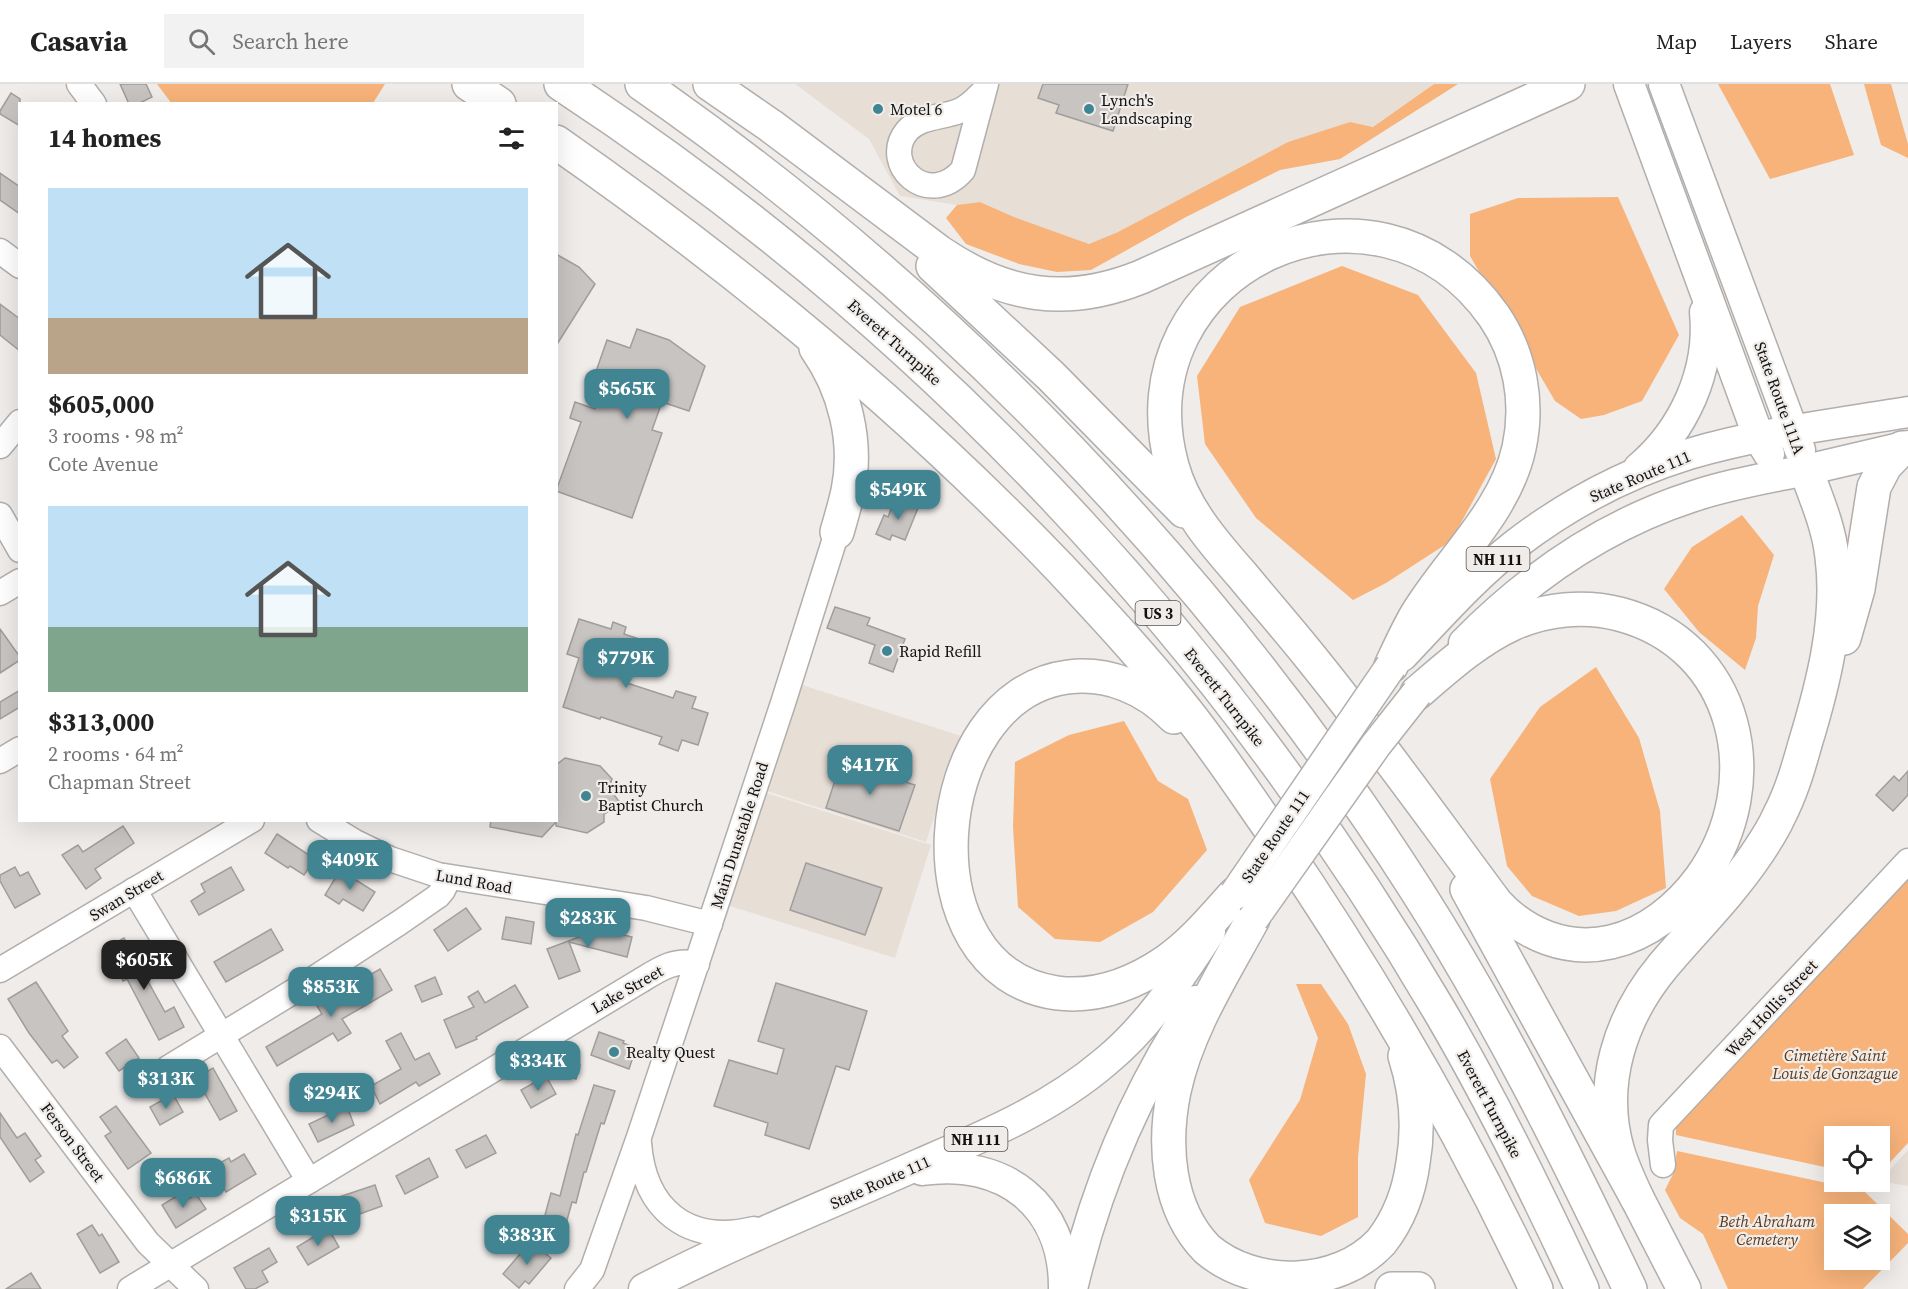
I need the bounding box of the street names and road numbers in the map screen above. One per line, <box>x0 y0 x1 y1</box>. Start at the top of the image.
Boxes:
street label: Everett Turnpike <box>843 294 947 390</box>
street label: State Route 111A <box>1749 339 1811 458</box>
street label: State Route 111 <box>1586 445 1694 507</box>
road number: NH 111 <box>1466 547 1530 571</box>
road number: US 3 <box>1136 601 1180 625</box>
street label: Everett Turnpike <box>1180 643 1270 751</box>
street label: Main Dunstable Road <box>705 759 773 911</box>
street label: State Route 111 <box>1236 785 1314 887</box>
street label: Lund Road <box>434 863 514 899</box>
street label: Swan Street <box>85 864 168 926</box>
street label: West Hollis Street <box>1720 954 1822 1061</box>
street label: Lake Street <box>587 959 668 1018</box>
street label: Everett Turnpike <box>1452 1046 1528 1162</box>
street label: Ferson Street <box>36 1098 111 1187</box>
road number: NH 111 <box>944 1127 1008 1151</box>
street label: State Route 111 <box>826 1150 934 1214</box>

